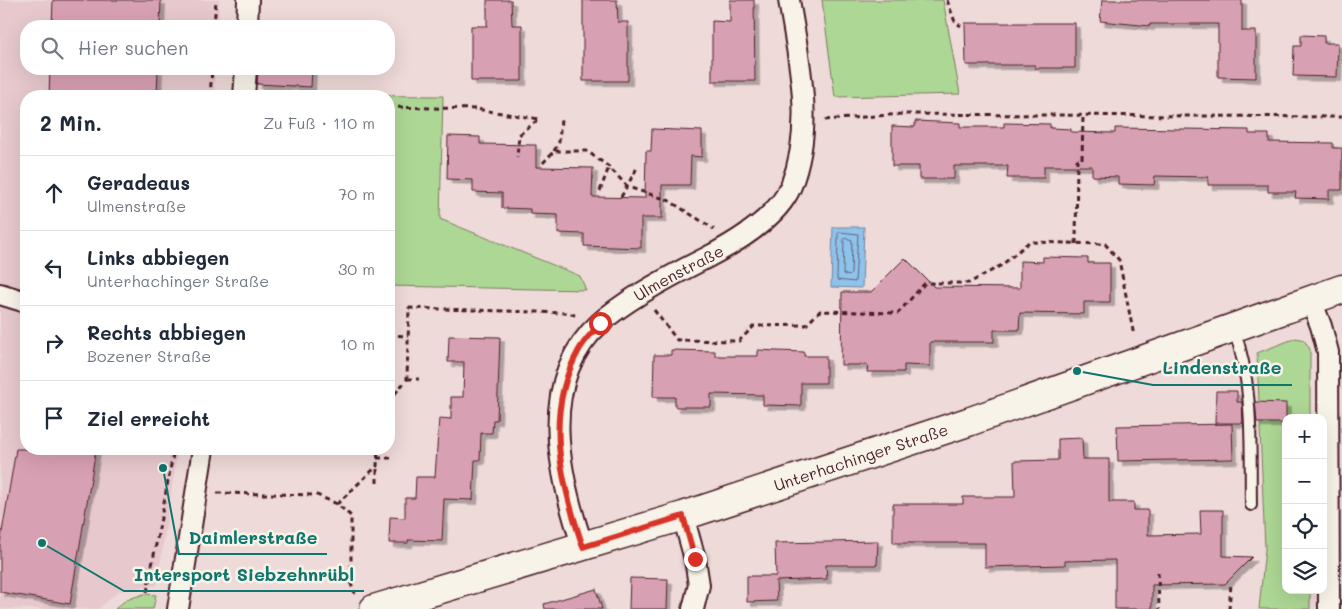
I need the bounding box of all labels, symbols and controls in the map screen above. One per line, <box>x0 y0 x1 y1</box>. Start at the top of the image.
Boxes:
search box <box>20 20 395 75</box>
icon: search <box>38 34 66 62</box>
text: Hier suchen <box>78 35 189 60</box>
text: 2 Min. <box>40 109 102 136</box>
text: Zu Fuß · 110 m <box>263 112 375 133</box>
text: Geradeaus <box>87 170 190 195</box>
icon: ahead <box>40 179 68 207</box>
text: 70 m <box>338 183 375 204</box>
text: Ulmenstraße <box>87 195 186 216</box>
street label: Ulmenstraße <box>629 240 727 305</box>
text: Links abbiegen <box>87 245 229 270</box>
icon: left <box>40 254 68 282</box>
text: 30 m <box>338 258 375 279</box>
text: Unterhachinger Straße <box>87 270 269 291</box>
route start <box>589 312 612 335</box>
text: Rechts abbiegen <box>87 320 246 345</box>
icon: right <box>40 329 68 357</box>
text: 10 m <box>340 333 375 354</box>
text: Bozener Straße <box>87 345 211 366</box>
callout: Lindenstraße <box>1153 352 1292 385</box>
text: Lindenstraße <box>1163 355 1282 379</box>
icon: arrive <box>40 404 68 432</box>
text: Ziel erreicht <box>87 406 210 431</box>
map controls <box>1282 414 1327 594</box>
button: + <box>1282 414 1327 459</box>
street label: Unterhachinger Straße <box>771 418 951 495</box>
button: − <box>1282 459 1327 504</box>
button: locate <box>1282 504 1327 549</box>
callout: Daimlerstraße <box>179 521 327 554</box>
text: Daimlerstraße <box>189 525 318 549</box>
route end <box>684 548 707 571</box>
button: layers <box>1282 549 1327 594</box>
callout: Intersport Siebzehnrübl <box>124 558 364 591</box>
text: Intersport Siebzehnrübl <box>134 562 354 586</box>

